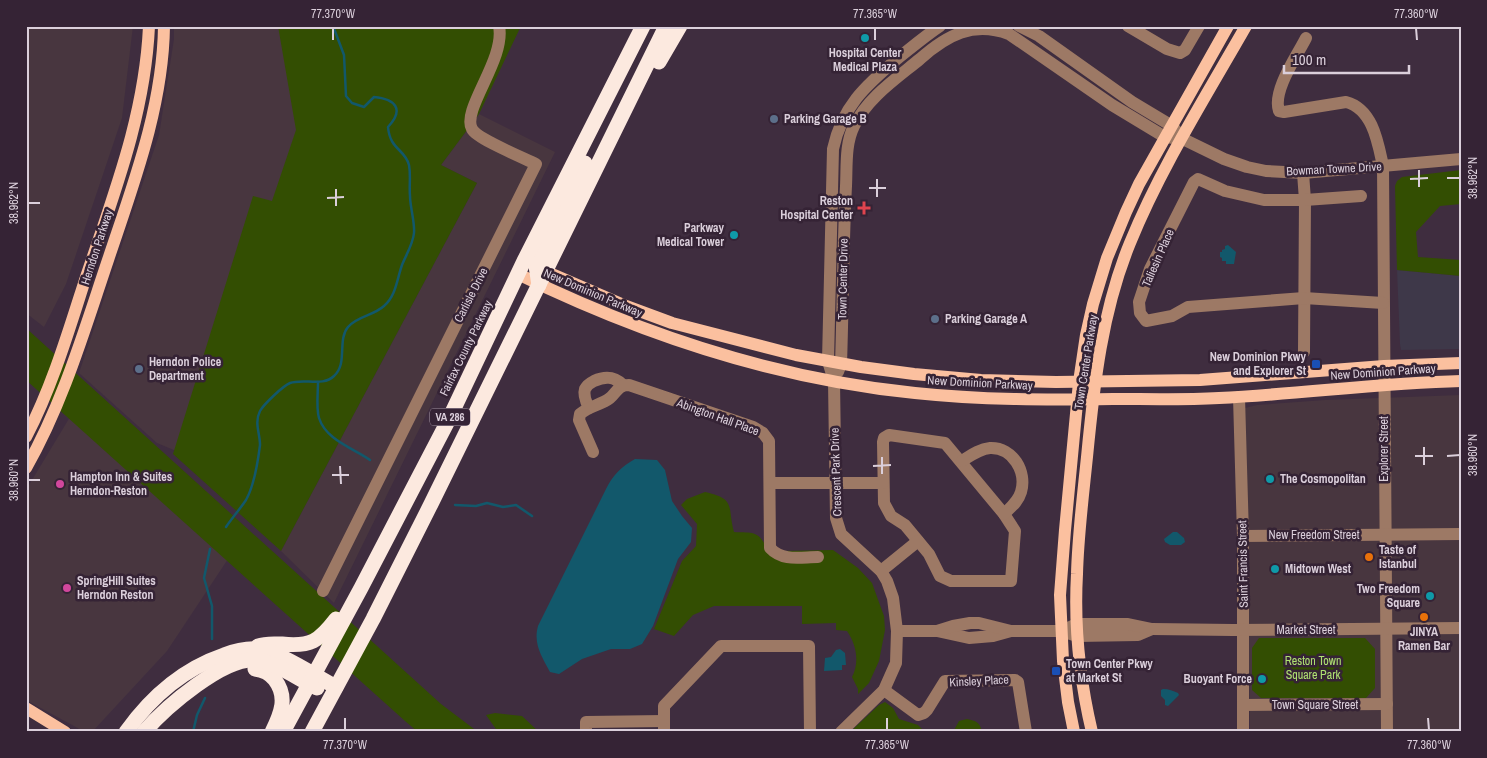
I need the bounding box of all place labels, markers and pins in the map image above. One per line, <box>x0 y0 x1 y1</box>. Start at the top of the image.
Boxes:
marker: Hospital Center Medical Plaza <box>859 32 871 44</box>
place label: Hospital Center Medical Plaza <box>829 45 902 75</box>
place label: Parking Garage B <box>784 111 867 127</box>
marker: Parking Garage B <box>768 113 780 125</box>
place label: Reston Hospital Center <box>780 193 853 223</box>
marker: Reston Hospital Center <box>857 201 871 215</box>
place label: Parkway Medical Tower <box>657 220 725 250</box>
marker: Parkway Medical Tower <box>728 229 740 241</box>
place label: Parking Garage A <box>945 311 1028 327</box>
marker: Parking Garage A <box>929 313 941 325</box>
place label: New Dominion Pkwy and Explorer St <box>1210 349 1307 379</box>
place label: Herndon Police Department <box>149 354 222 384</box>
marker: New Dominion Pkwy and Explorer St <box>1310 358 1322 370</box>
marker: Herndon Police Department <box>133 363 145 375</box>
place label: Hampton Inn & Suites Herndon-Reston <box>70 469 173 499</box>
place label: The Cosmopolitan <box>1280 471 1366 487</box>
marker: The Cosmopolitan <box>1264 473 1276 485</box>
marker: Hampton Inn & Suites Herndon-Reston <box>54 478 66 490</box>
place label: Taste of Istanbul <box>1379 542 1417 572</box>
marker: Taste of Istanbul <box>1363 551 1375 563</box>
place label: Midtown West <box>1285 561 1352 577</box>
marker: Midtown West <box>1269 563 1281 575</box>
place label: SpringHill Suites Herndon Reston <box>77 573 156 603</box>
place label: Two Freedom Square <box>1357 581 1421 611</box>
marker: SpringHill Suites Herndon Reston <box>61 582 73 594</box>
marker: Two Freedom Square <box>1424 590 1436 602</box>
marker: JINYA Ramen Bar <box>1418 611 1430 623</box>
place label: JINYA Ramen Bar <box>1398 624 1450 654</box>
place label: Town Center Pkwy at Market St <box>1066 656 1153 686</box>
marker: Town Center Pkwy at Market St <box>1050 665 1062 677</box>
place label: Buoyant Force <box>1184 671 1253 687</box>
marker: Buoyant Force <box>1256 673 1268 685</box>

